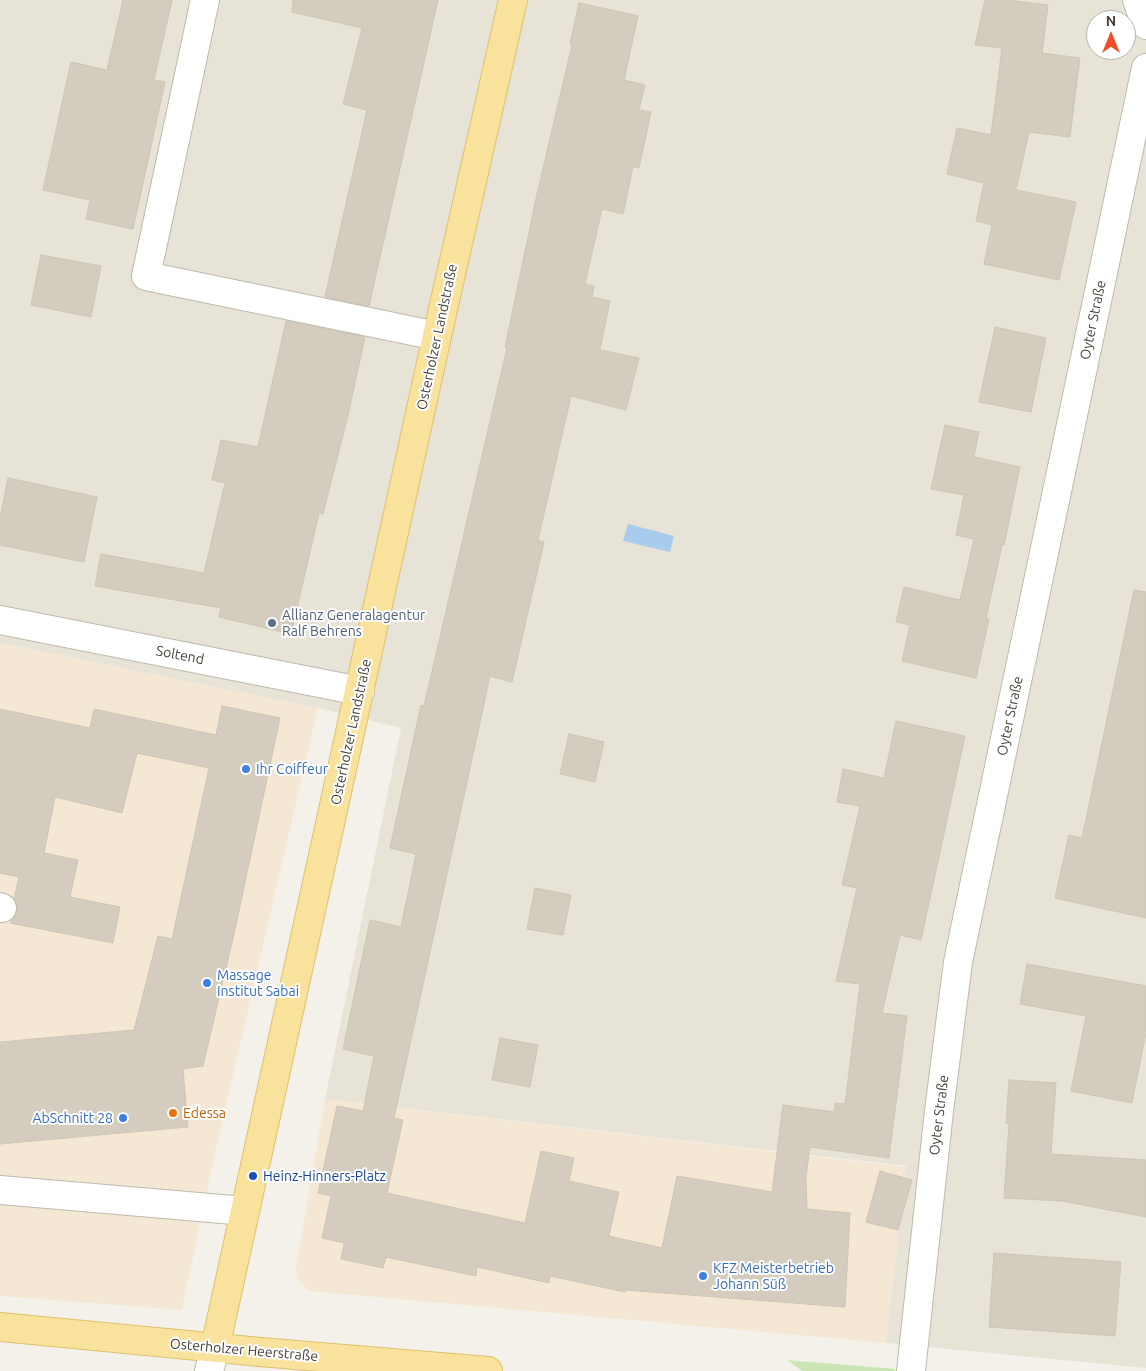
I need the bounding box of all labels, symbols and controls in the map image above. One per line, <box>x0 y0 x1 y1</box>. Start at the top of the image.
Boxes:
north arrow <box>1086 10 1136 60</box>
text: N <box>1106 13 1116 29</box>
street label: Osterholzer Landstraße <box>413 263 461 411</box>
street label: Oyter Straße <box>1076 279 1110 361</box>
place label: Allianz Generalagentur Ralf Behrens <box>282 607 425 640</box>
marker: Allianz Generalagentur Ralf Behrens <box>266 617 278 629</box>
street label: Soltend <box>155 642 205 668</box>
street label: Osterholzer Landstraße <box>327 658 375 806</box>
street label: Oyter Straße <box>993 675 1027 757</box>
place label: Ihr Coiffeur <box>256 761 328 777</box>
marker: Ihr Coiffeur <box>240 763 252 775</box>
place label: Massage Institut Sabai <box>217 967 299 1000</box>
marker: Massage Institut Sabai <box>201 977 213 989</box>
street label: Oyter Straße <box>926 1074 952 1156</box>
place label: Edessa <box>183 1105 226 1121</box>
marker: Edessa <box>167 1107 179 1119</box>
place label: AbSchnitt 28 <box>32 1110 113 1126</box>
marker: AbSchnitt 28 <box>117 1112 129 1124</box>
place label: Heinz-Hinners-Platz <box>263 1168 386 1184</box>
marker: Heinz-Hinners-Platz <box>247 1170 259 1182</box>
place label: KFZ Meisterbetrieb Johann Süß <box>713 1260 834 1292</box>
marker: KFZ Meisterbetrieb Johann Süß <box>697 1270 709 1282</box>
street label: Osterholzer Heerstraße <box>169 1335 319 1365</box>

